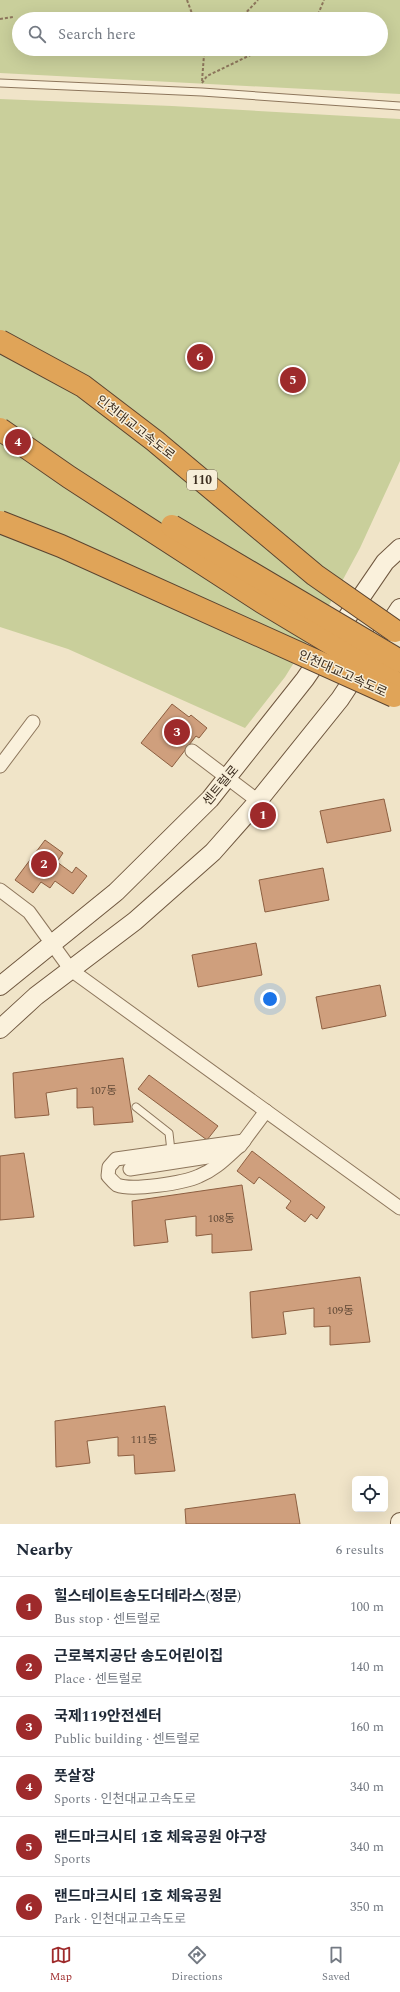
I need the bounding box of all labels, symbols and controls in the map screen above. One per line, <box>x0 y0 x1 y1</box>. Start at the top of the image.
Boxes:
search box <box>12 12 388 56</box>
icon: search <box>26 23 48 45</box>
text: Search here <box>58 23 136 46</box>
pin: 6 <box>187 342 213 372</box>
pin: 5 <box>280 365 306 395</box>
street label: 인천대교고속도로 <box>92 390 179 465</box>
pin: 4 <box>5 427 31 457</box>
road number: 110 <box>187 470 217 490</box>
street label: 인천대교고속도로 <box>295 645 390 703</box>
pin: 3 <box>164 717 190 747</box>
street label: 센트럴로 <box>198 761 244 810</box>
pin: 1 <box>250 800 276 830</box>
pin: 2 <box>31 849 57 879</box>
your location <box>260 989 280 1009</box>
house number: 107동 <box>90 1082 116 1099</box>
house number: 108동 <box>208 1210 234 1227</box>
house number: 109동 <box>327 1302 353 1319</box>
house number: 111동 <box>131 1431 157 1448</box>
map controls <box>352 1476 388 1512</box>
button: locate <box>352 1476 388 1512</box>
text: Nearby <box>16 1537 72 1563</box>
text: 6 results <box>336 1540 384 1560</box>
text: 힐스테이트송도더테라스(정문) <box>54 1585 241 1608</box>
text: 1 <box>25 1597 33 1617</box>
text: 100 m <box>350 1597 384 1617</box>
text: Bus stop · 센트럴로 <box>54 1609 161 1629</box>
text: 근로복지공단 송도어린이집 <box>54 1645 223 1668</box>
text: 2 <box>25 1657 33 1677</box>
text: 140 m <box>350 1657 384 1677</box>
text: Place · 센트럴로 <box>54 1669 143 1689</box>
text: 국제119안전센터 <box>54 1705 162 1728</box>
text: 3 <box>25 1717 33 1737</box>
text: 160 m <box>350 1717 384 1737</box>
text: Public building · 센트럴로 <box>54 1729 200 1749</box>
text: 풋살장 <box>54 1765 95 1788</box>
text: 4 <box>25 1777 33 1797</box>
text: 340 m <box>350 1777 384 1797</box>
text: Sports · 인천대교고속도로 <box>54 1789 196 1809</box>
text: 랜드마크시티 1호 체육공원 야구장 <box>54 1826 267 1849</box>
text: 5 <box>25 1837 33 1857</box>
text: 340 m <box>350 1837 384 1857</box>
text: Sports <box>54 1849 91 1869</box>
text: 랜드마크시티 1호 체육공원 <box>54 1885 222 1908</box>
text: 6 <box>25 1897 33 1917</box>
text: 350 m <box>350 1897 384 1917</box>
text: Park · 인천대교고속도로 <box>54 1909 186 1929</box>
tab: Map <box>50 1944 72 1985</box>
tab: Directions <box>171 1944 223 1985</box>
tab: Saved <box>322 1944 350 1985</box>

